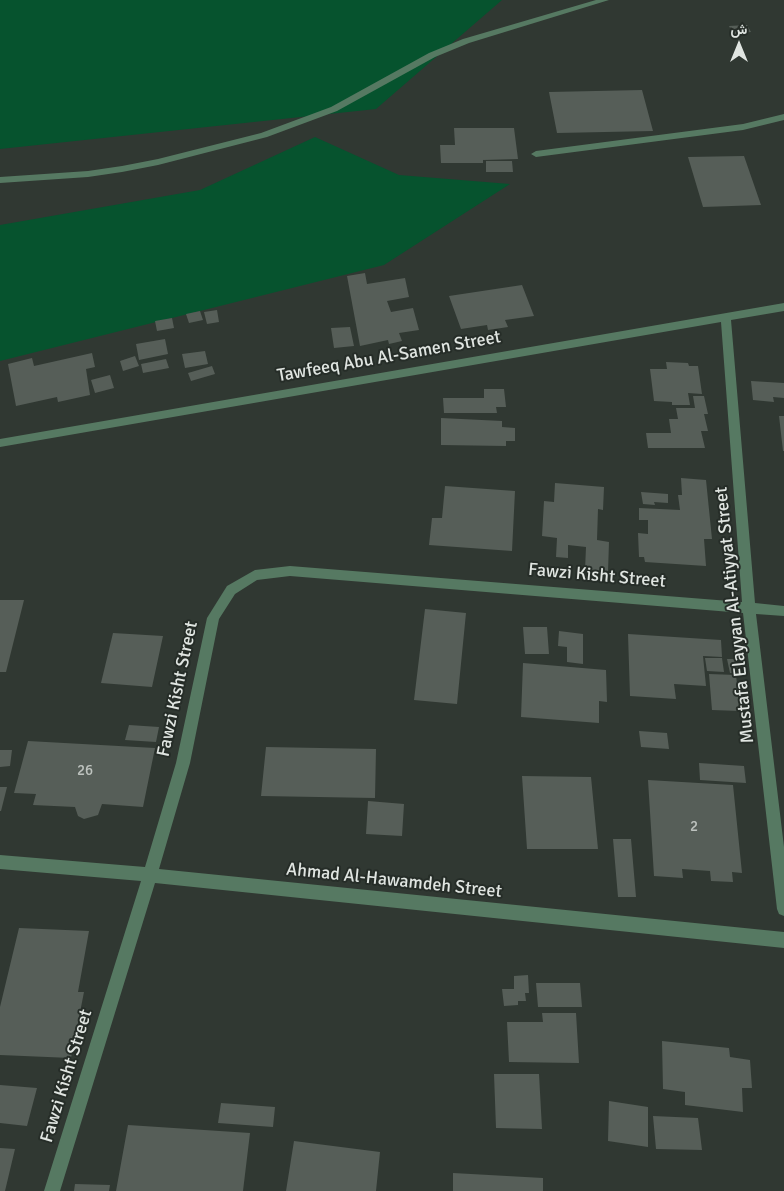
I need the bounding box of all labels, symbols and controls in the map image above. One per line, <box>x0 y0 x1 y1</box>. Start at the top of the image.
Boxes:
north arrow <box>714 20 764 70</box>
text: ش <box>731 21 747 38</box>
street label: Tawfeeq Abu Al-Samen Street <box>275 327 503 387</box>
street label: Mustafa Elayyan Al-Atiyyat Street <box>711 486 759 744</box>
street label: Fawzi Kisht Street <box>527 559 667 593</box>
street label: Fawzi Kisht Street <box>153 619 203 759</box>
house number: 26 <box>77 762 93 780</box>
house number: 2 <box>690 818 698 836</box>
street label: Ahmad Al-Hawamdeh Street <box>285 859 503 903</box>
street label: Fawzi Kisht Street <box>36 1007 98 1145</box>

